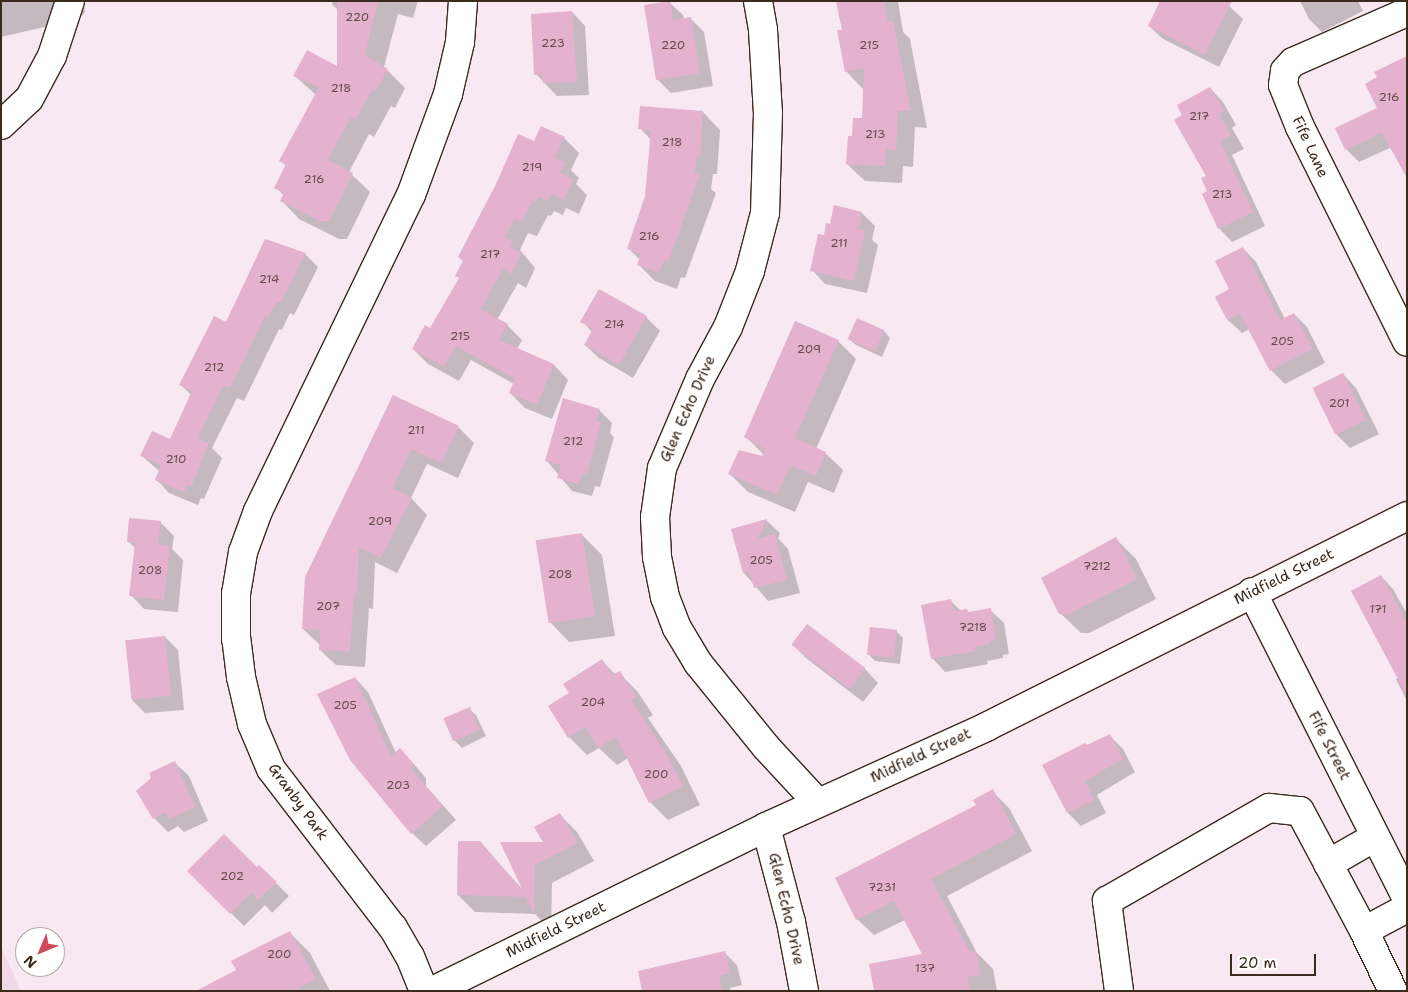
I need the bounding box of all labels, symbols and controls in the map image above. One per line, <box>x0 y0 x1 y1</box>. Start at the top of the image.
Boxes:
house number: 220 <box>345 11 369 25</box>
house number: 223 <box>541 37 565 51</box>
house number: 220 <box>661 39 685 53</box>
house number: 215 <box>859 39 879 53</box>
house number: 218 <box>330 82 352 96</box>
house number: 216 <box>1379 91 1399 105</box>
house number: 217 <box>1189 110 1209 124</box>
street label: Fife Lane <box>1288 113 1332 181</box>
house number: 213 <box>865 128 885 142</box>
house number: 218 <box>661 136 683 150</box>
house number: 219 <box>522 161 542 175</box>
house number: 216 <box>304 173 324 187</box>
house number: 213 <box>1212 188 1232 202</box>
house number: 216 <box>639 230 659 244</box>
house number: 211 <box>830 237 848 251</box>
house number: 217 <box>480 248 500 262</box>
house number: 214 <box>259 273 279 287</box>
house number: 214 <box>604 318 624 332</box>
house number: 215 <box>450 330 470 344</box>
house number: 205 <box>1270 335 1294 349</box>
house number: 209 <box>797 343 821 357</box>
street label: Glen Echo Drive <box>656 353 720 465</box>
house number: 212 <box>204 361 224 375</box>
house number: 201 <box>1328 397 1350 411</box>
house number: 211 <box>407 424 425 438</box>
house number: 212 <box>563 435 583 449</box>
house number: 210 <box>166 453 186 467</box>
house number: 209 <box>368 515 392 529</box>
street label: Midfield Street <box>1231 545 1337 609</box>
house number: 205 <box>749 554 773 568</box>
house number: 7212 <box>1083 560 1111 574</box>
house number: 208 <box>138 564 162 578</box>
house number: 208 <box>548 568 572 582</box>
house number: 207 <box>316 600 340 614</box>
house number: 171 <box>1369 603 1387 617</box>
house number: 7218 <box>959 621 987 635</box>
house number: 204 <box>581 696 605 710</box>
house number: 205 <box>333 699 357 713</box>
street label: Fife Street <box>1304 709 1354 783</box>
street label: Midfield Street <box>868 725 974 787</box>
street label: Granby Park <box>264 760 332 844</box>
house number: 200 <box>644 768 668 782</box>
house number: 203 <box>386 779 410 793</box>
street label: Glen Echo Drive <box>764 851 808 967</box>
house number: 202 <box>220 870 244 884</box>
house number: 7231 <box>868 881 896 895</box>
street label: Midfield Street <box>503 898 609 962</box>
north arrow <box>15 927 65 977</box>
scale bar <box>1233 944 1319 976</box>
house number: 200 <box>267 948 291 962</box>
text: N <box>20 952 40 972</box>
text: 20 m <box>1238 953 1277 973</box>
house number: 137 <box>915 962 935 976</box>

